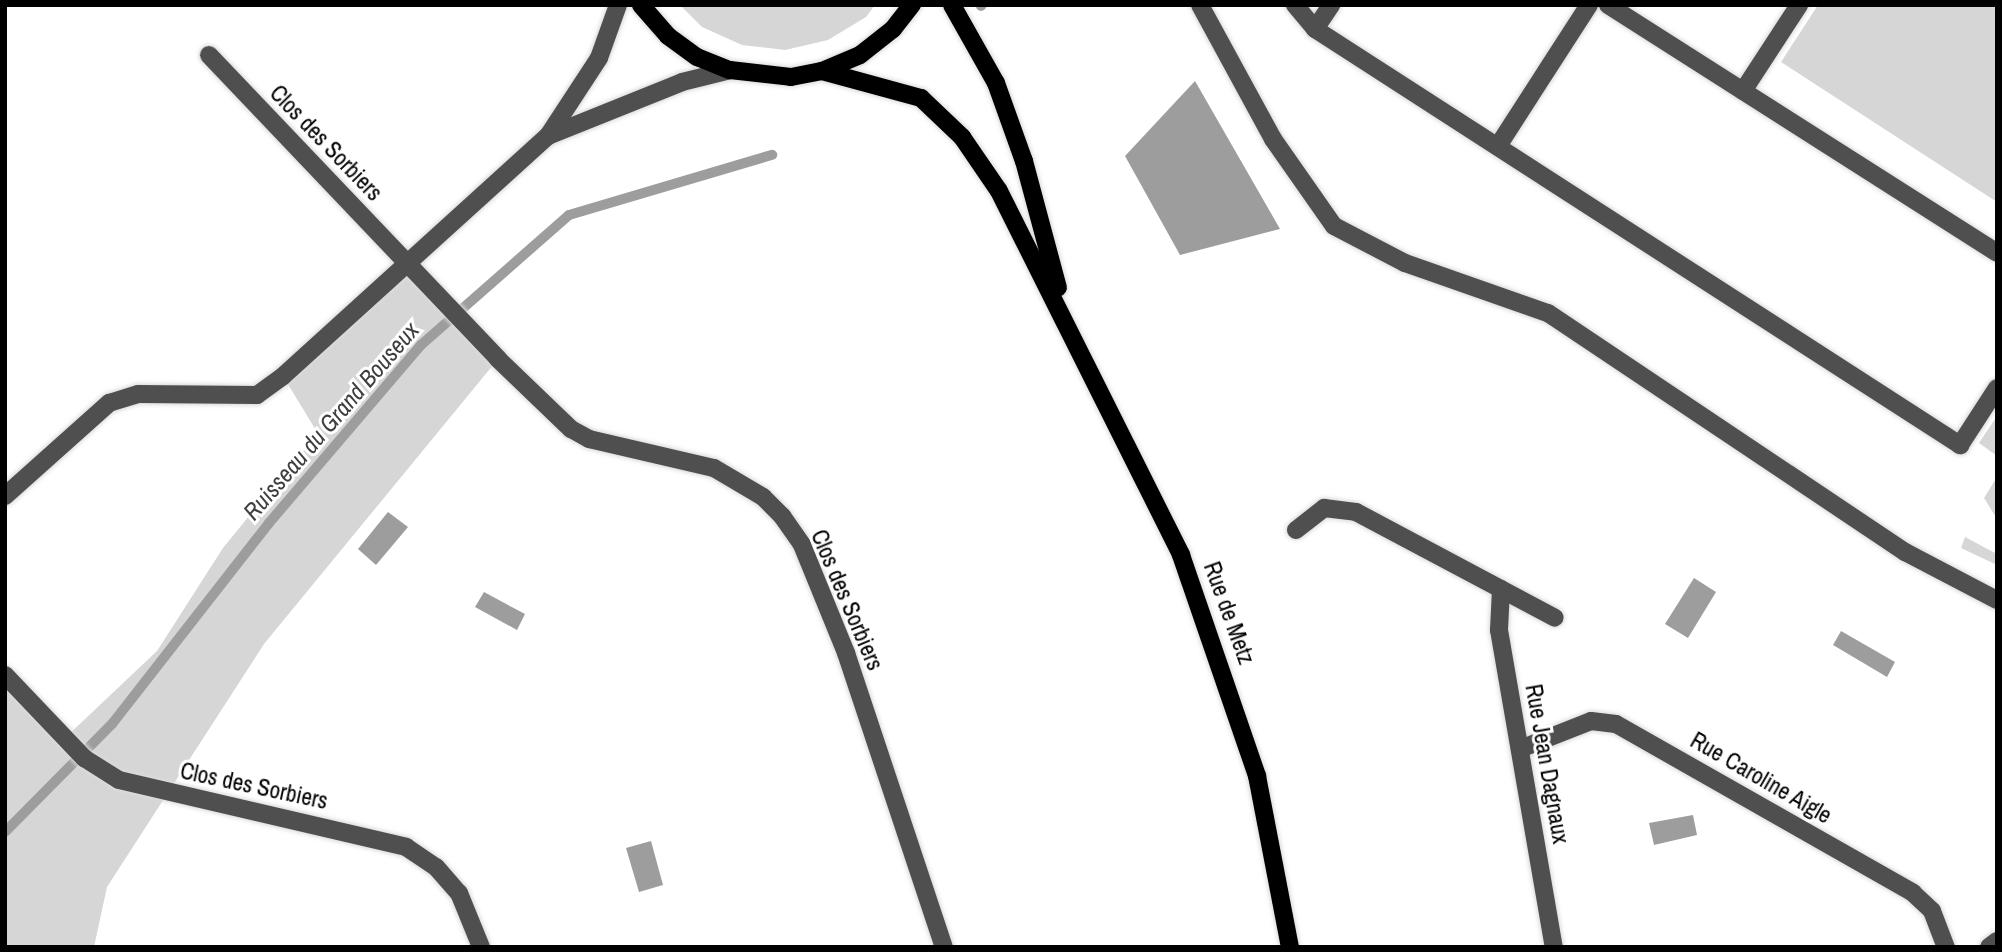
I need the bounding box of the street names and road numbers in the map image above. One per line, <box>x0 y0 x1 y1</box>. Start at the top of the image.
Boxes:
street label: Clos des Sorbiers <box>264 80 388 206</box>
street label: Clos des Sorbiers <box>805 526 889 674</box>
street label: Rue de Metz <box>1198 558 1260 668</box>
street label: Rue Jean Dagnaux <box>1519 682 1575 846</box>
street label: Rue Caroline Aigle <box>1685 726 1837 830</box>
street label: Clos des Sorbiers <box>178 757 330 815</box>

